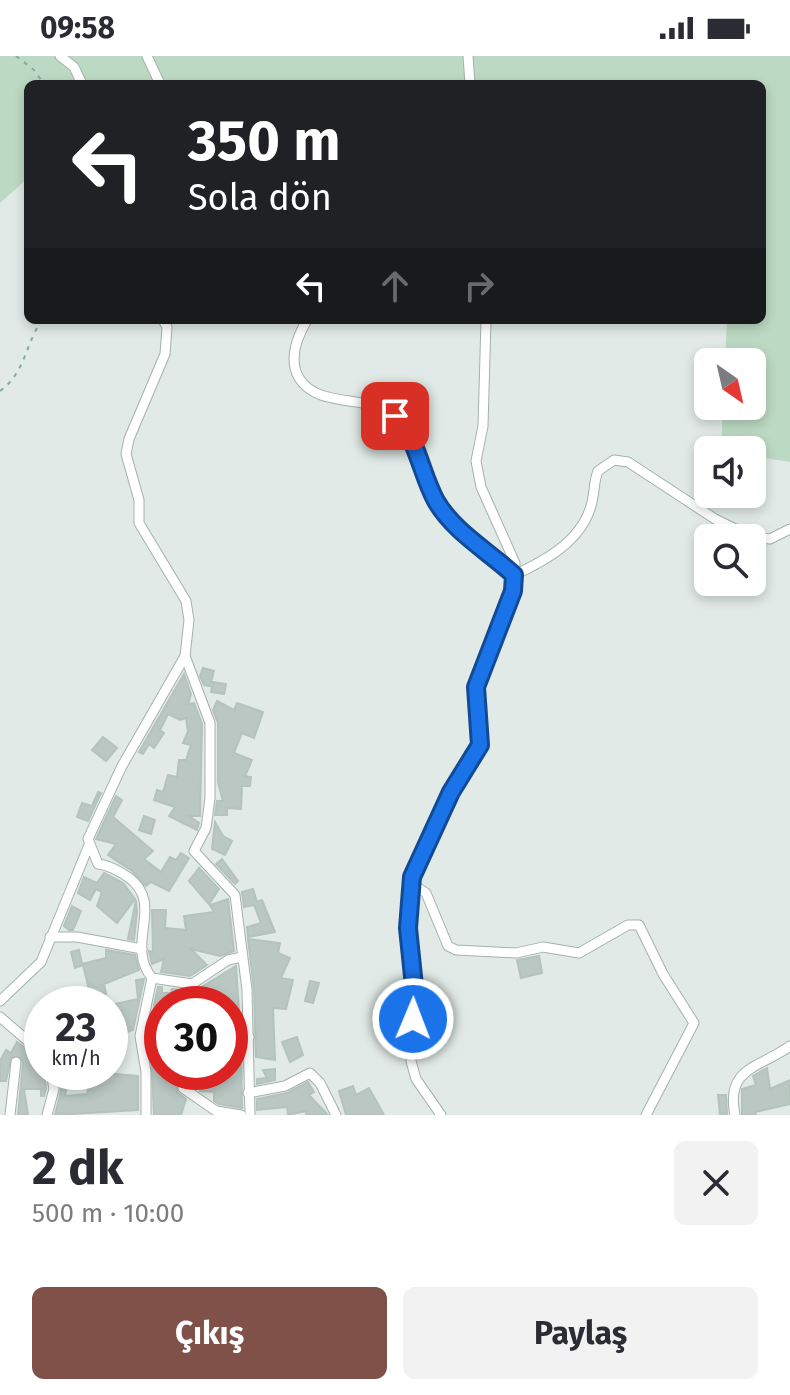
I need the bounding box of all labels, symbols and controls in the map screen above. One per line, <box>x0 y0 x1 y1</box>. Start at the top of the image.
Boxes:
text: 09:58 <box>40 10 115 46</box>
text: 350 m <box>188 108 341 175</box>
icon: left <box>56 112 160 216</box>
text: Sola dön <box>188 176 332 220</box>
icon: left <box>289 264 333 308</box>
icon: ahead <box>373 264 417 308</box>
icon: right <box>457 264 501 308</box>
north arrow <box>694 348 766 420</box>
map controls <box>694 348 766 596</box>
pin <box>361 382 429 450</box>
icon: arrive <box>373 394 417 438</box>
button: sound <box>694 436 766 508</box>
button: search <box>694 524 766 596</box>
position arrow <box>371 977 455 1061</box>
speed limit sign: 30 <box>144 986 248 1090</box>
text: 23 <box>55 1004 97 1052</box>
text: km/h <box>51 1046 101 1070</box>
text: 2 dk <box>32 1139 124 1197</box>
button: close <box>674 1141 758 1225</box>
text: 500 m · 10:00 <box>32 1198 184 1229</box>
button: Çıkış <box>32 1287 387 1379</box>
button: Paylaş <box>403 1287 758 1379</box>

